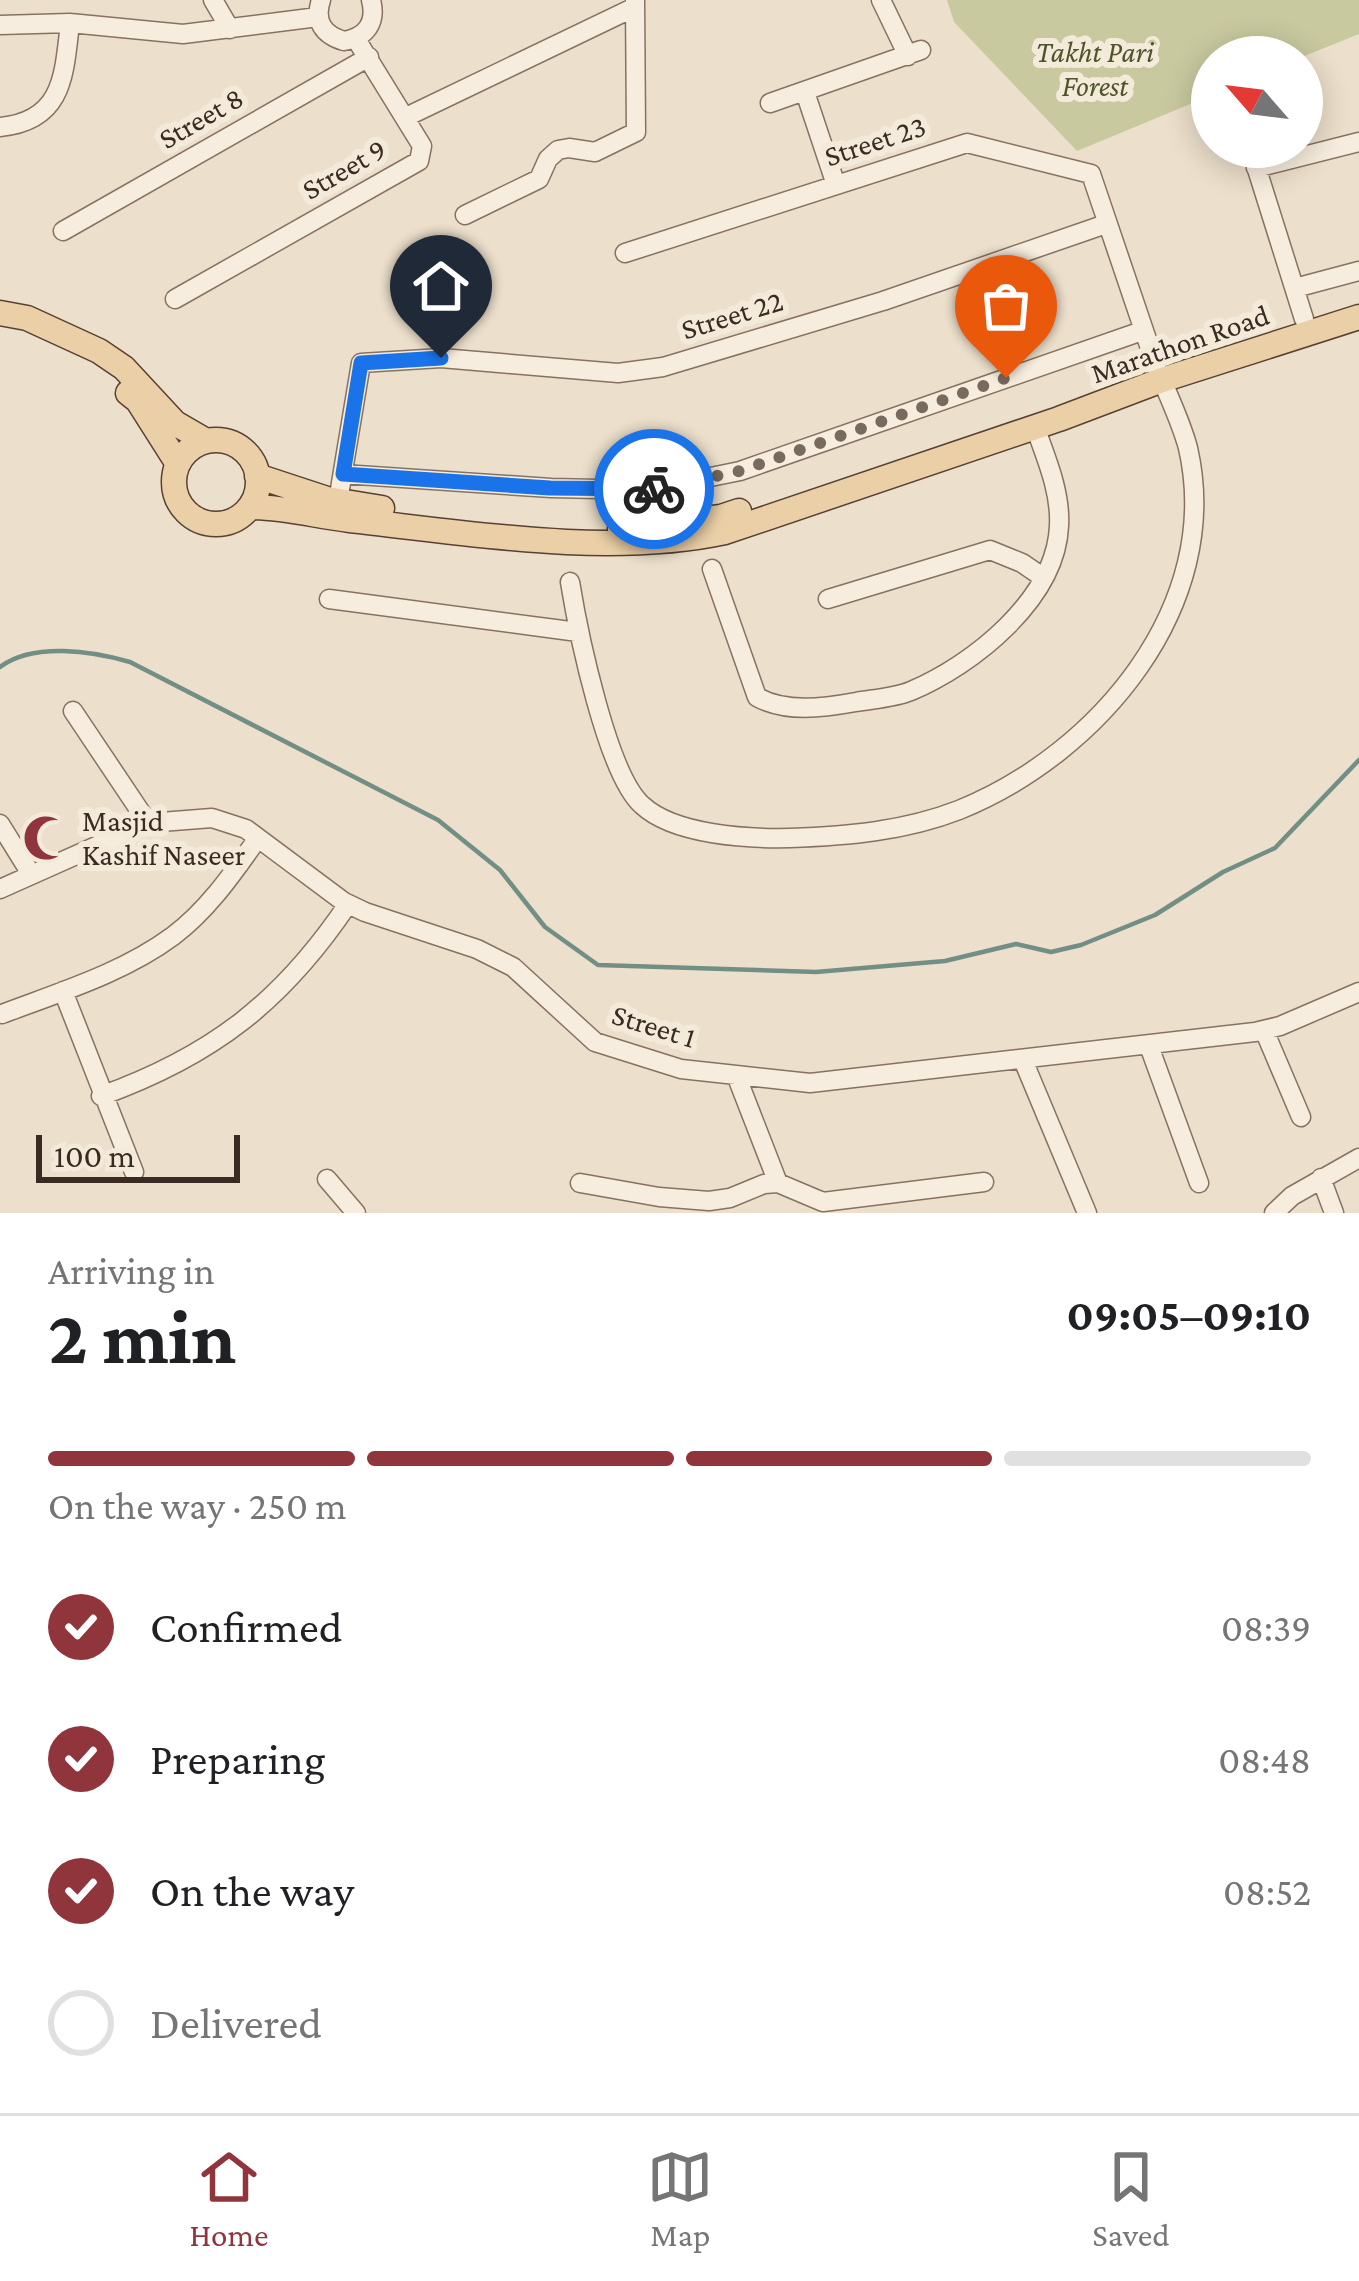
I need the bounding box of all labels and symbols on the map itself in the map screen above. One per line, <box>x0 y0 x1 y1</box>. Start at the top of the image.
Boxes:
park label: Takht Pari Forest <box>1036 35 1155 102</box>
north arrow <box>1191 36 1323 168</box>
street label: Street 8 <box>153 80 249 155</box>
street label: Street 23 <box>820 109 930 172</box>
street label: Street 9 <box>296 131 391 206</box>
pin <box>390 235 492 358</box>
pin <box>955 255 1057 378</box>
street label: Street 22 <box>677 283 787 346</box>
street label: Marathon Road <box>1086 298 1273 389</box>
courier <box>594 429 714 549</box>
place label: Masjid Kashif Naseer <box>82 804 246 871</box>
mosque icon: Masjid Kashif Naseer <box>21 813 71 863</box>
street label: Street 1 <box>608 997 700 1054</box>
scale bar <box>36 1129 240 1182</box>

